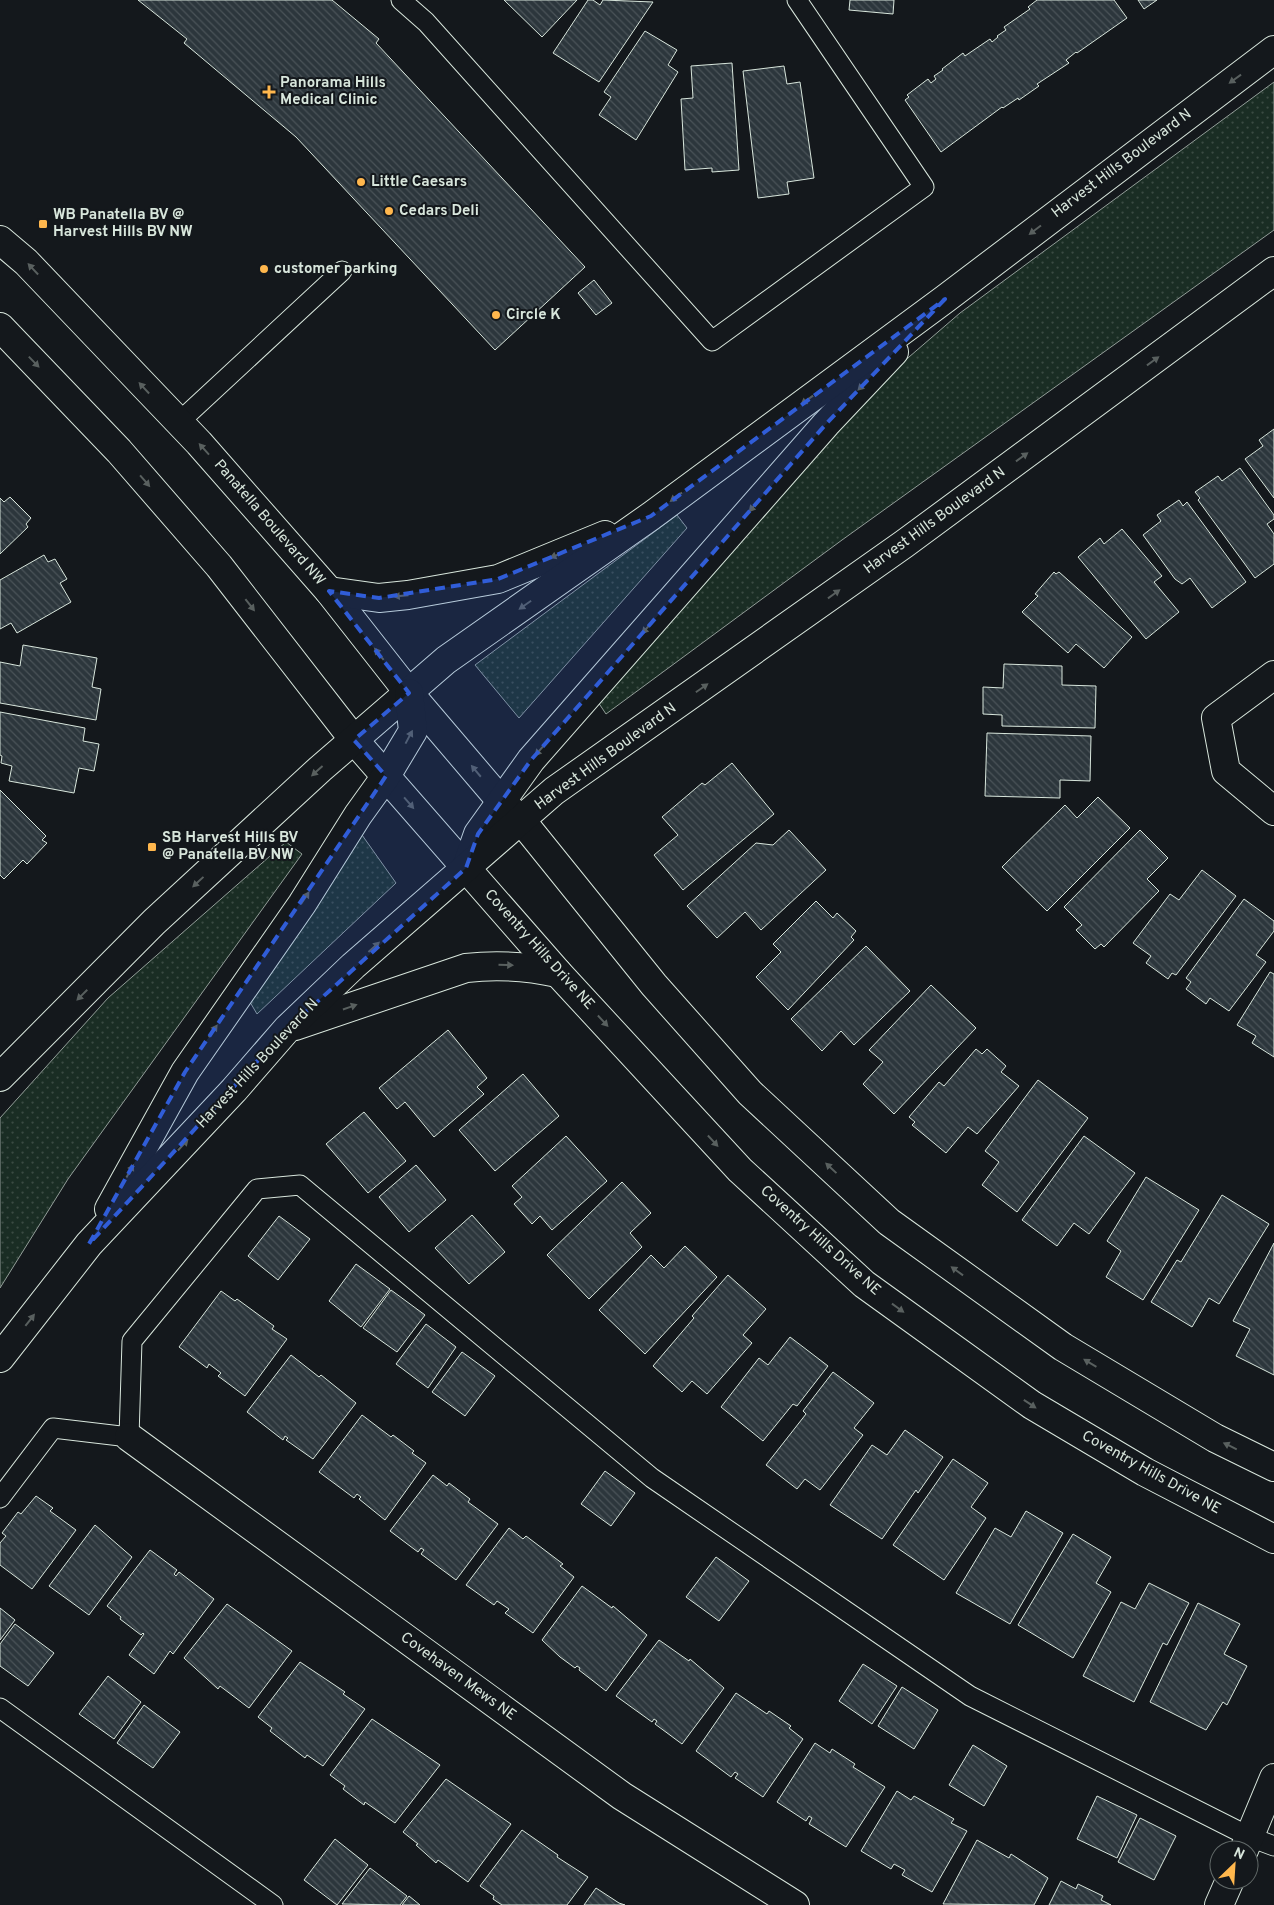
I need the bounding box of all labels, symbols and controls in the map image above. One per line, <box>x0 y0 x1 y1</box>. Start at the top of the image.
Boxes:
place label: Panorama Hills Medical Clinic <box>280 74 386 110</box>
one-way arrow <box>1228 74 1242 84</box>
marker: Panorama Hills Medical Clinic <box>262 85 276 99</box>
street label: Harvest Hills Boulevard N <box>1048 105 1196 223</box>
place label: Little Caesars <box>371 173 467 192</box>
marker: Little Caesars <box>355 176 367 188</box>
place label: Cedars Deli <box>399 202 479 221</box>
marker: Cedars Deli <box>383 205 395 217</box>
place label: WB Panatella BV @ Harvest Hills BV NW <box>53 206 193 242</box>
marker: WB Panatella BV @ Harvest Hills BV NW <box>37 218 49 230</box>
one-way arrow <box>1028 225 1042 235</box>
place label: customer parking <box>274 260 397 279</box>
marker: customer parking <box>258 263 270 275</box>
one-way arrow <box>27 264 39 276</box>
place label: Circle K <box>506 306 561 325</box>
marker: Circle K <box>490 309 502 321</box>
one-way arrow <box>1146 355 1159 366</box>
one-way arrow <box>28 356 40 368</box>
one-way arrow <box>857 379 869 391</box>
one-way arrow <box>138 382 150 394</box>
one-way arrow <box>801 395 814 406</box>
one-way arrow <box>199 443 210 455</box>
one-way arrow <box>1015 452 1029 462</box>
street label: Panatella Boulevard NW <box>209 456 329 590</box>
street label: Harvest Hills Boulevard N <box>860 463 1010 579</box>
one-way arrow <box>139 474 151 486</box>
one-way arrow <box>669 492 683 502</box>
one-way arrow <box>748 499 760 511</box>
one-way arrow <box>549 551 564 559</box>
one-way arrow <box>827 589 841 599</box>
one-way arrow <box>392 592 408 600</box>
one-way arrow <box>245 598 255 612</box>
one-way arrow <box>518 600 532 610</box>
one-way arrow <box>641 621 653 633</box>
one-way arrow <box>374 648 385 661</box>
one-way arrow <box>695 683 709 693</box>
street label: Harvest Hills Boulevard N <box>531 699 681 815</box>
one-way arrow <box>405 730 413 744</box>
one-way arrow <box>534 743 546 755</box>
one-way arrow <box>471 765 482 778</box>
one-way arrow <box>311 766 324 777</box>
one-way arrow <box>404 796 415 809</box>
place label: SB Harvest Hills BV @ Panatella BV NW <box>162 829 299 865</box>
marker: SB Harvest Hills BV @ Panatella BV NW <box>146 841 158 853</box>
one-way arrow <box>192 876 204 888</box>
street label: Coventry Hills Drive NE <box>480 886 598 1014</box>
one-way arrow <box>301 891 310 904</box>
one-way arrow <box>367 942 380 953</box>
one-way arrow <box>498 961 514 969</box>
one-way arrow <box>76 989 88 1001</box>
street label: Harvest Hills Boulevard N <box>193 995 323 1133</box>
one-way arrow <box>343 1003 358 1011</box>
one-way arrow <box>597 1015 609 1027</box>
one-way arrow <box>208 1024 218 1038</box>
one-way arrow <box>707 1134 719 1146</box>
one-way arrow <box>177 1139 189 1151</box>
one-way arrow <box>826 1162 838 1174</box>
one-way arrow <box>126 1163 134 1178</box>
street label: Coventry Hills Drive NE <box>756 1182 884 1300</box>
one-way arrow <box>951 1265 964 1276</box>
one-way arrow <box>891 1303 905 1313</box>
one-way arrow <box>25 1313 35 1326</box>
one-way arrow <box>1084 1359 1097 1368</box>
one-way arrow <box>1023 1399 1037 1408</box>
street label: Coventry Hills Drive NE <box>1078 1427 1224 1519</box>
one-way arrow <box>1223 1442 1238 1450</box>
street label: Covehaven Mews NE <box>396 1629 520 1725</box>
north arrow <box>1209 1840 1259 1890</box>
text: N <box>1231 1845 1247 1864</box>

